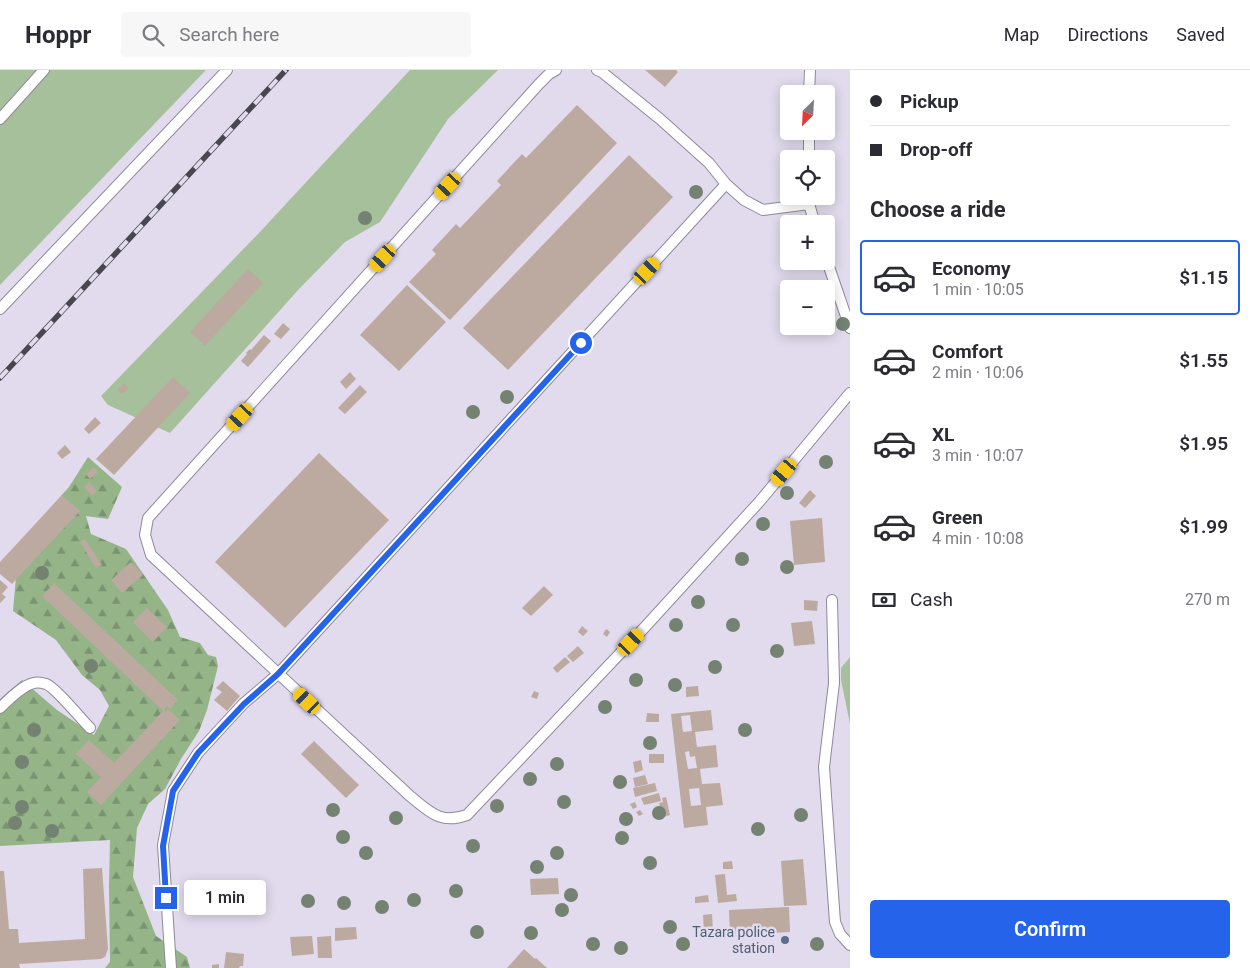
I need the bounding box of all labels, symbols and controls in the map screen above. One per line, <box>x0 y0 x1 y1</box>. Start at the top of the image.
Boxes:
search box <box>121 12 471 57</box>
text: Hoppr <box>25 21 91 49</box>
icon: search <box>139 21 167 49</box>
text: Search here <box>179 23 279 46</box>
text: Map <box>1004 24 1039 45</box>
text: Directions <box>1067 24 1148 45</box>
text: Saved <box>1176 24 1225 45</box>
north arrow <box>780 85 835 140</box>
map controls <box>780 85 835 335</box>
text: Pickup <box>900 90 959 113</box>
text: Drop-off <box>900 138 972 161</box>
button: locate <box>780 150 835 205</box>
car <box>432 170 463 202</box>
text: Choose a ride <box>870 197 1006 222</box>
button: + <box>780 215 835 270</box>
car <box>367 242 398 274</box>
car <box>631 255 662 287</box>
icon: car <box>872 255 917 300</box>
text: Economy <box>932 257 1011 280</box>
text: $1.15 <box>1179 266 1228 289</box>
button: − <box>780 280 835 335</box>
text: 1 min · 10:05 <box>932 280 1024 299</box>
route start <box>570 332 592 354</box>
icon: car <box>872 338 917 383</box>
text: Comfort <box>932 340 1003 363</box>
text: $1.55 <box>1179 349 1228 372</box>
text: 2 min · 10:06 <box>932 363 1024 382</box>
car <box>224 401 255 433</box>
icon: car <box>872 421 917 466</box>
text: XL <box>932 423 954 446</box>
text: $1.95 <box>1179 432 1228 455</box>
text: 3 min · 10:07 <box>932 446 1024 465</box>
car <box>768 456 799 488</box>
icon: car <box>872 504 917 549</box>
text: Green <box>932 506 983 529</box>
text: $1.99 <box>1179 515 1228 538</box>
text: 4 min · 10:08 <box>932 529 1024 548</box>
icon: cash <box>870 586 898 614</box>
text: Cash <box>910 588 953 611</box>
text: 270 m <box>1185 590 1230 609</box>
car <box>615 626 646 658</box>
car <box>290 685 323 717</box>
callout: 1 min <box>184 880 266 916</box>
route end <box>155 887 177 909</box>
text: 1 min <box>205 888 245 907</box>
button: Confirm <box>870 900 1230 958</box>
place label: Tazara police station <box>692 924 775 956</box>
marker: Tazara police station <box>779 934 791 946</box>

